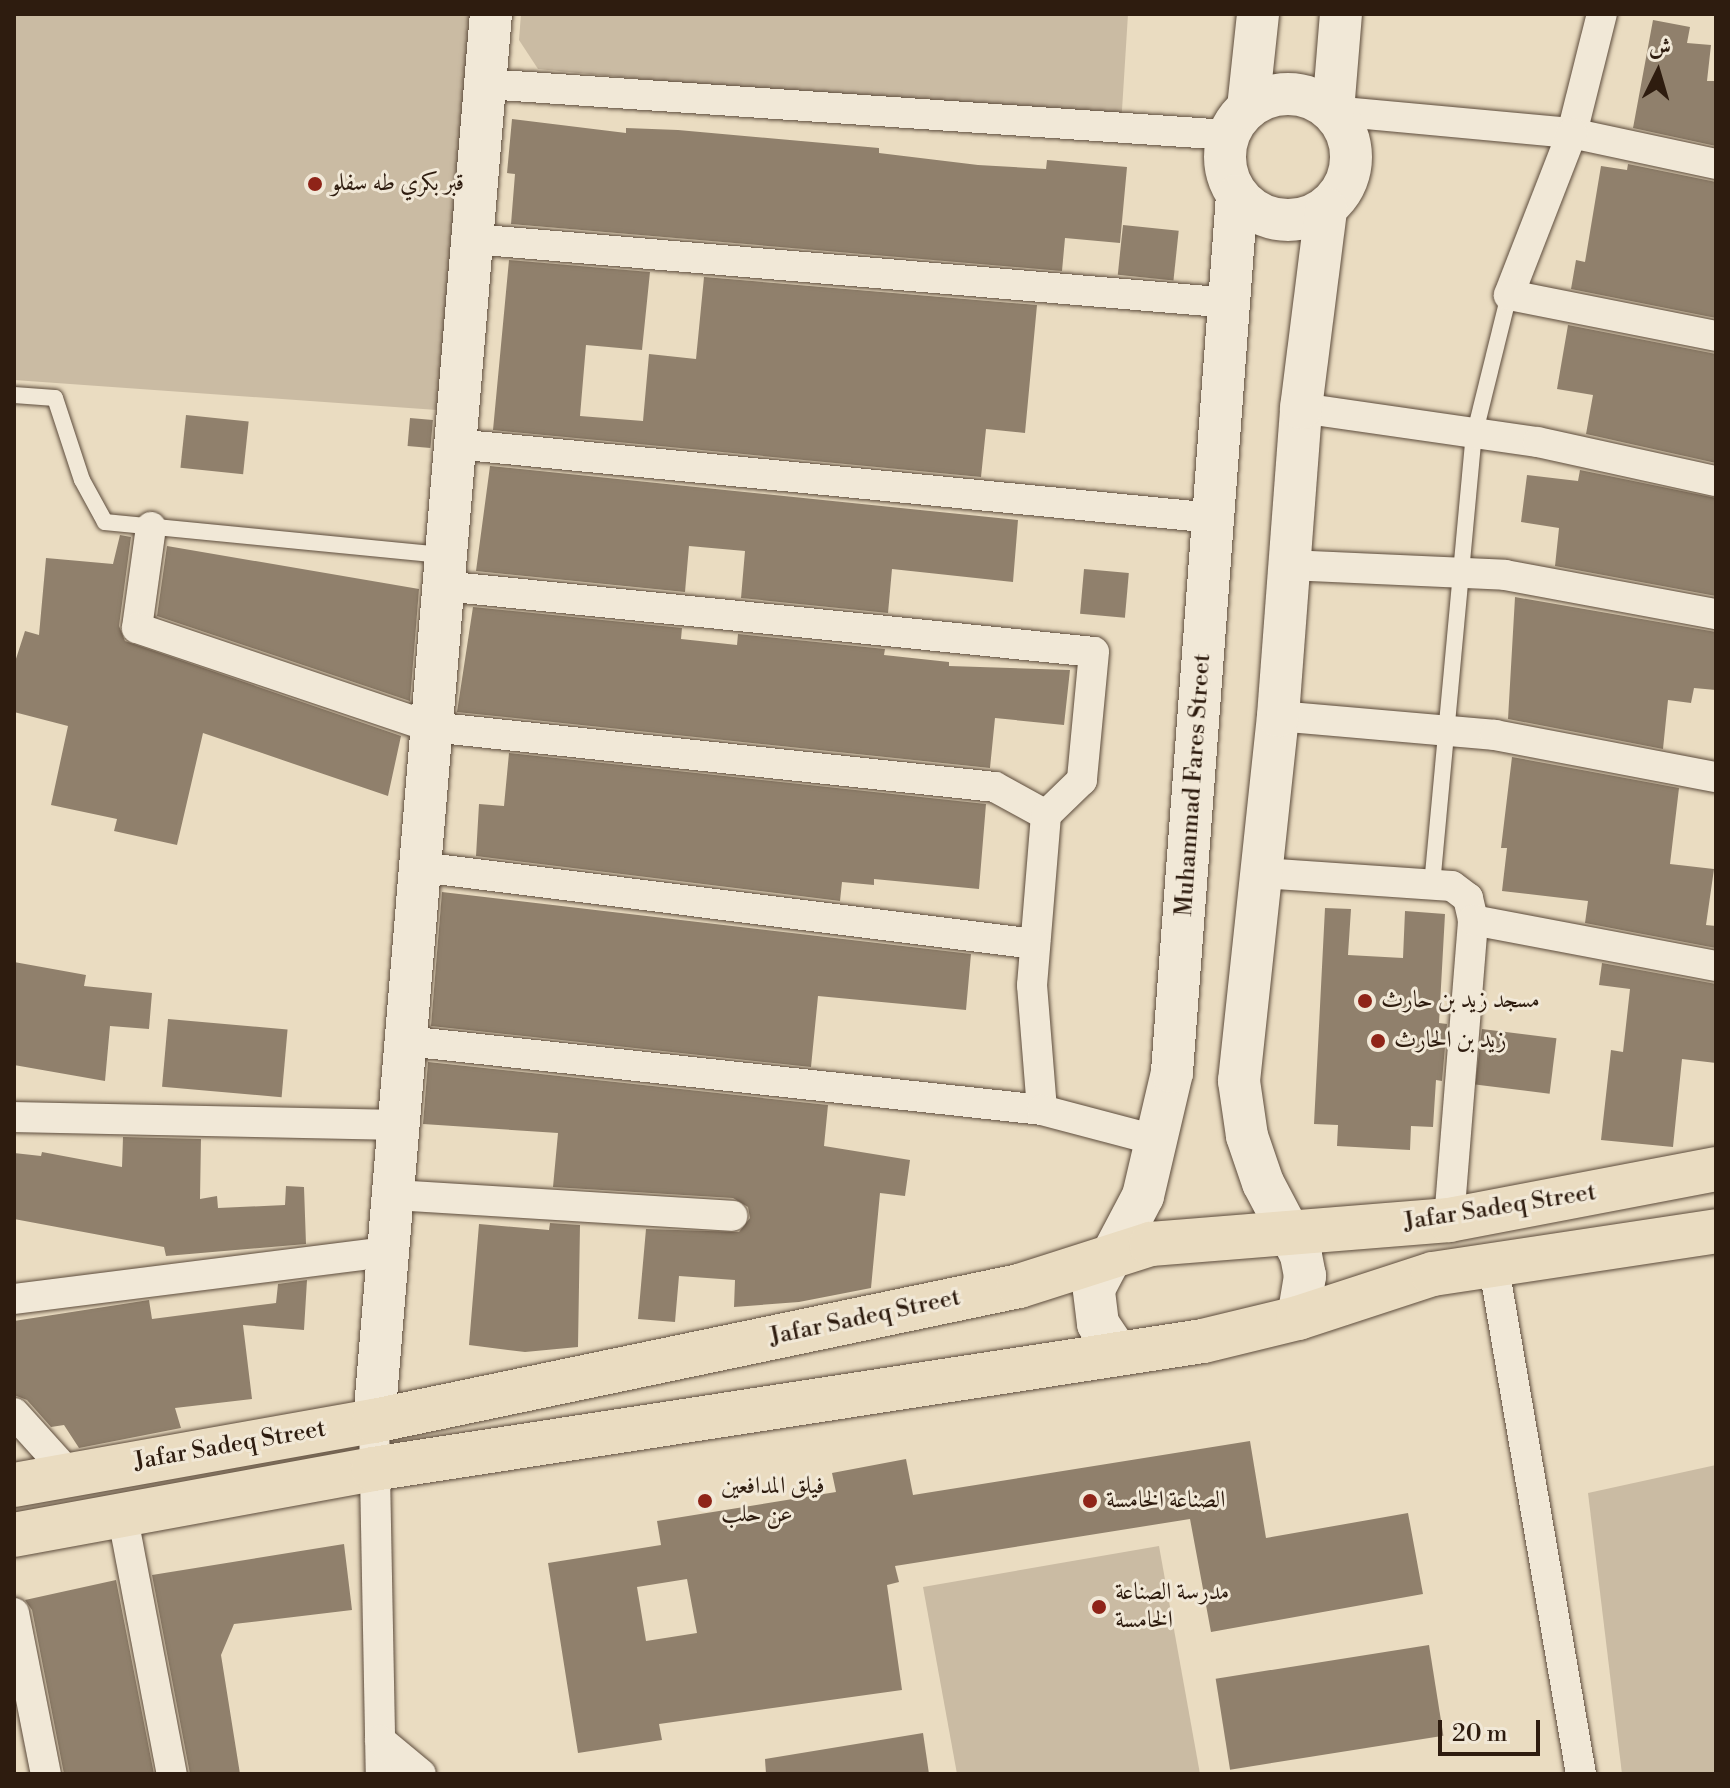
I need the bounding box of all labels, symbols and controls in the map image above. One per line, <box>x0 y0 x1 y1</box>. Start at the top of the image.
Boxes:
north arrow <box>1618 32 1698 112</box>
text: ش <box>1648 33 1672 62</box>
place label: قبر بكري طه سفلو <box>331 170 464 198</box>
marker: قبر بكري طه سفلو <box>306 175 324 193</box>
street label: Muhammad Fares Street <box>1170 653 1218 917</box>
place label: مسجد زيد بن حارث <box>1381 987 1540 1015</box>
marker: مسجد زيد بن حارث <box>1356 992 1374 1010</box>
place label: زيد بن الحارث <box>1394 1027 1507 1055</box>
marker: زيد بن الحارث <box>1369 1032 1387 1050</box>
street label: Jafar Sadeq Street <box>1402 1179 1598 1237</box>
street label: Jafar Sadeq Street <box>767 1284 963 1352</box>
street label: Jafar Sadeq Street <box>132 1415 328 1477</box>
place label: فيلق المدافعين عن حلب <box>721 1473 824 1529</box>
place label: الصناعة الخامسة <box>1106 1487 1225 1515</box>
marker: فيلق المدافعين عن حلب <box>696 1492 714 1510</box>
marker: الصناعة الخامسة <box>1081 1492 1099 1510</box>
place label: مدرسة الصناعة الخامسة <box>1115 1579 1229 1635</box>
marker: مدرسة الصناعة الخامسة <box>1090 1598 1108 1616</box>
scale bar <box>1442 1704 1544 1754</box>
text: 20 m <box>1452 1719 1508 1749</box>

